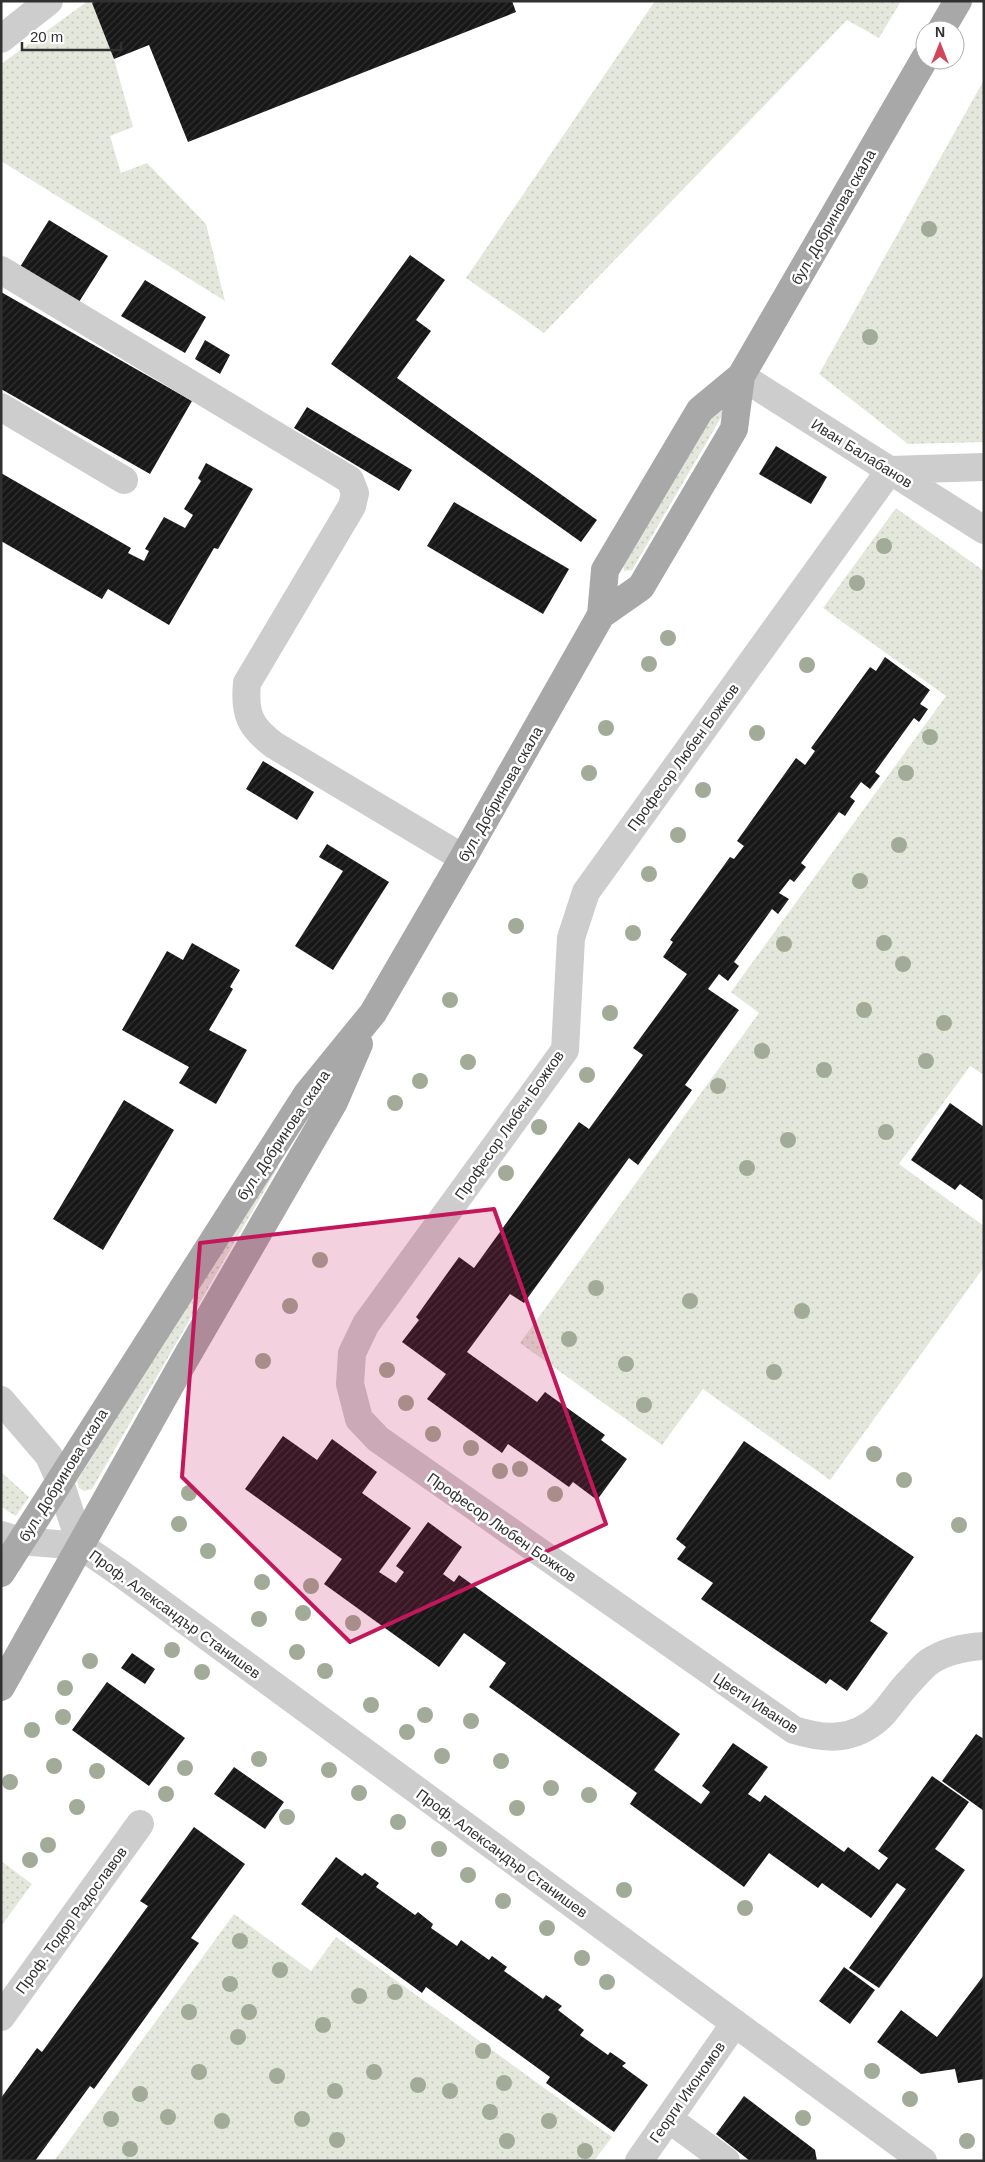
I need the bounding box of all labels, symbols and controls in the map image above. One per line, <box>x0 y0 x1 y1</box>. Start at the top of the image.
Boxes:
scale bar <box>22 20 121 52</box>
north arrow <box>915 20 965 70</box>
text: N <box>935 24 945 40</box>
text: 20 m <box>30 28 63 45</box>
street label: бул. Добринова скала <box>787 146 879 288</box>
street label: Иван Балабанов <box>808 415 916 491</box>
street label: Професор Любен Божков <box>624 680 742 834</box>
street label: бул. Добринова скала <box>454 723 546 865</box>
street label: Професор Любен Божков <box>451 1047 567 1203</box>
street label: бул. Добринова скала <box>233 1066 333 1203</box>
street label: бул. Добринова скала <box>15 1405 111 1544</box>
street label: Професор Любен Божков <box>424 1469 580 1585</box>
street label: Проф. Александър Станишев <box>86 1546 264 1682</box>
street label: Цвети Иванов <box>710 1669 802 1737</box>
street label: Проф. Александър Станишев <box>413 1785 591 1921</box>
street label: Проф. Тодор Радославов <box>12 1843 130 1997</box>
street label: Георги Икономов <box>646 2038 728 2146</box>

